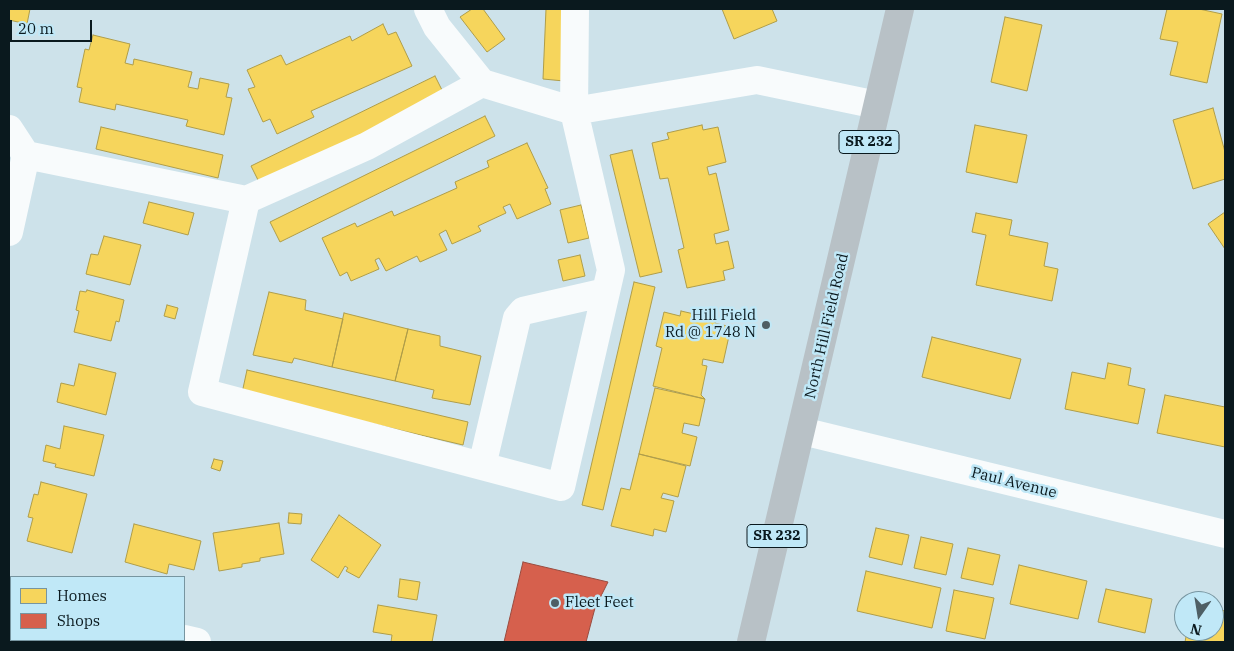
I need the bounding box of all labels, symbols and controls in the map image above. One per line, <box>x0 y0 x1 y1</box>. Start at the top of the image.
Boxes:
scale bar <box>12 10 95 42</box>
text: 20 m <box>18 19 54 38</box>
road number: SR 232 <box>839 130 899 154</box>
street label: North Hill Field Road <box>802 252 852 400</box>
place label: Hill Field Rd @ 1748 N <box>665 307 756 342</box>
marker: Hill Field Rd @ 1748 N <box>760 319 772 331</box>
street label: Paul Avenue <box>969 464 1059 502</box>
road number: SR 232 <box>747 524 807 548</box>
legend <box>10 576 185 641</box>
text: Homes <box>57 586 107 605</box>
north arrow <box>1174 591 1224 641</box>
place label: Fleet Feet <box>565 594 634 612</box>
marker: Fleet Feet <box>549 597 561 609</box>
text: Shops <box>57 611 100 630</box>
text: N <box>1188 620 1203 640</box>

